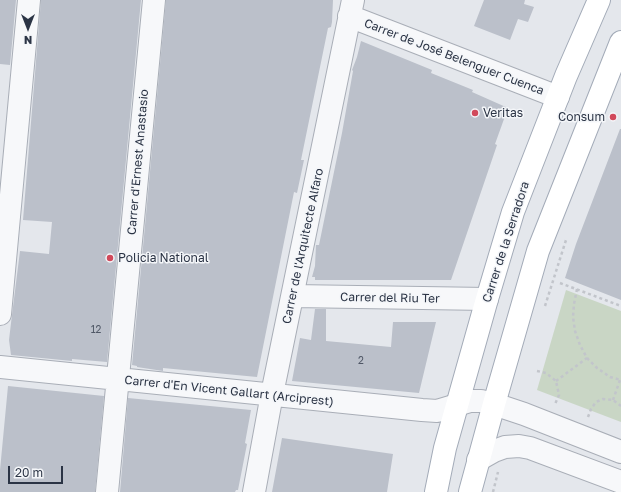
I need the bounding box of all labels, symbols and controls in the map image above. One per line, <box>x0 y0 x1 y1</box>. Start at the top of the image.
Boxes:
north arrow <box>8 8 48 48</box>
street label: Carrer de José Belenguer Cuenca <box>362 16 546 98</box>
text: N <box>24 34 32 47</box>
street label: Carrer d'Ernest Anastasio <box>124 89 152 235</box>
place label: Veritas <box>483 106 523 120</box>
marker: Veritas <box>470 108 480 118</box>
place label: Consum <box>558 110 605 124</box>
marker: Consum <box>608 112 618 122</box>
street label: Carrer de l'Arquitecte Alfaro <box>279 167 327 325</box>
street label: Carrer de la Serradora <box>480 180 532 304</box>
place label: Policia National <box>118 251 209 265</box>
marker: Policia National <box>105 253 115 263</box>
street label: Carrer del Riu Ter <box>340 290 440 306</box>
house number: 12 <box>91 324 101 336</box>
house number: 2 <box>358 355 364 367</box>
street label: Carrer d'En Vicent Gallart (Arciprest) <box>124 373 334 409</box>
scale bar <box>10 458 65 484</box>
text: 20 m <box>15 465 43 480</box>

